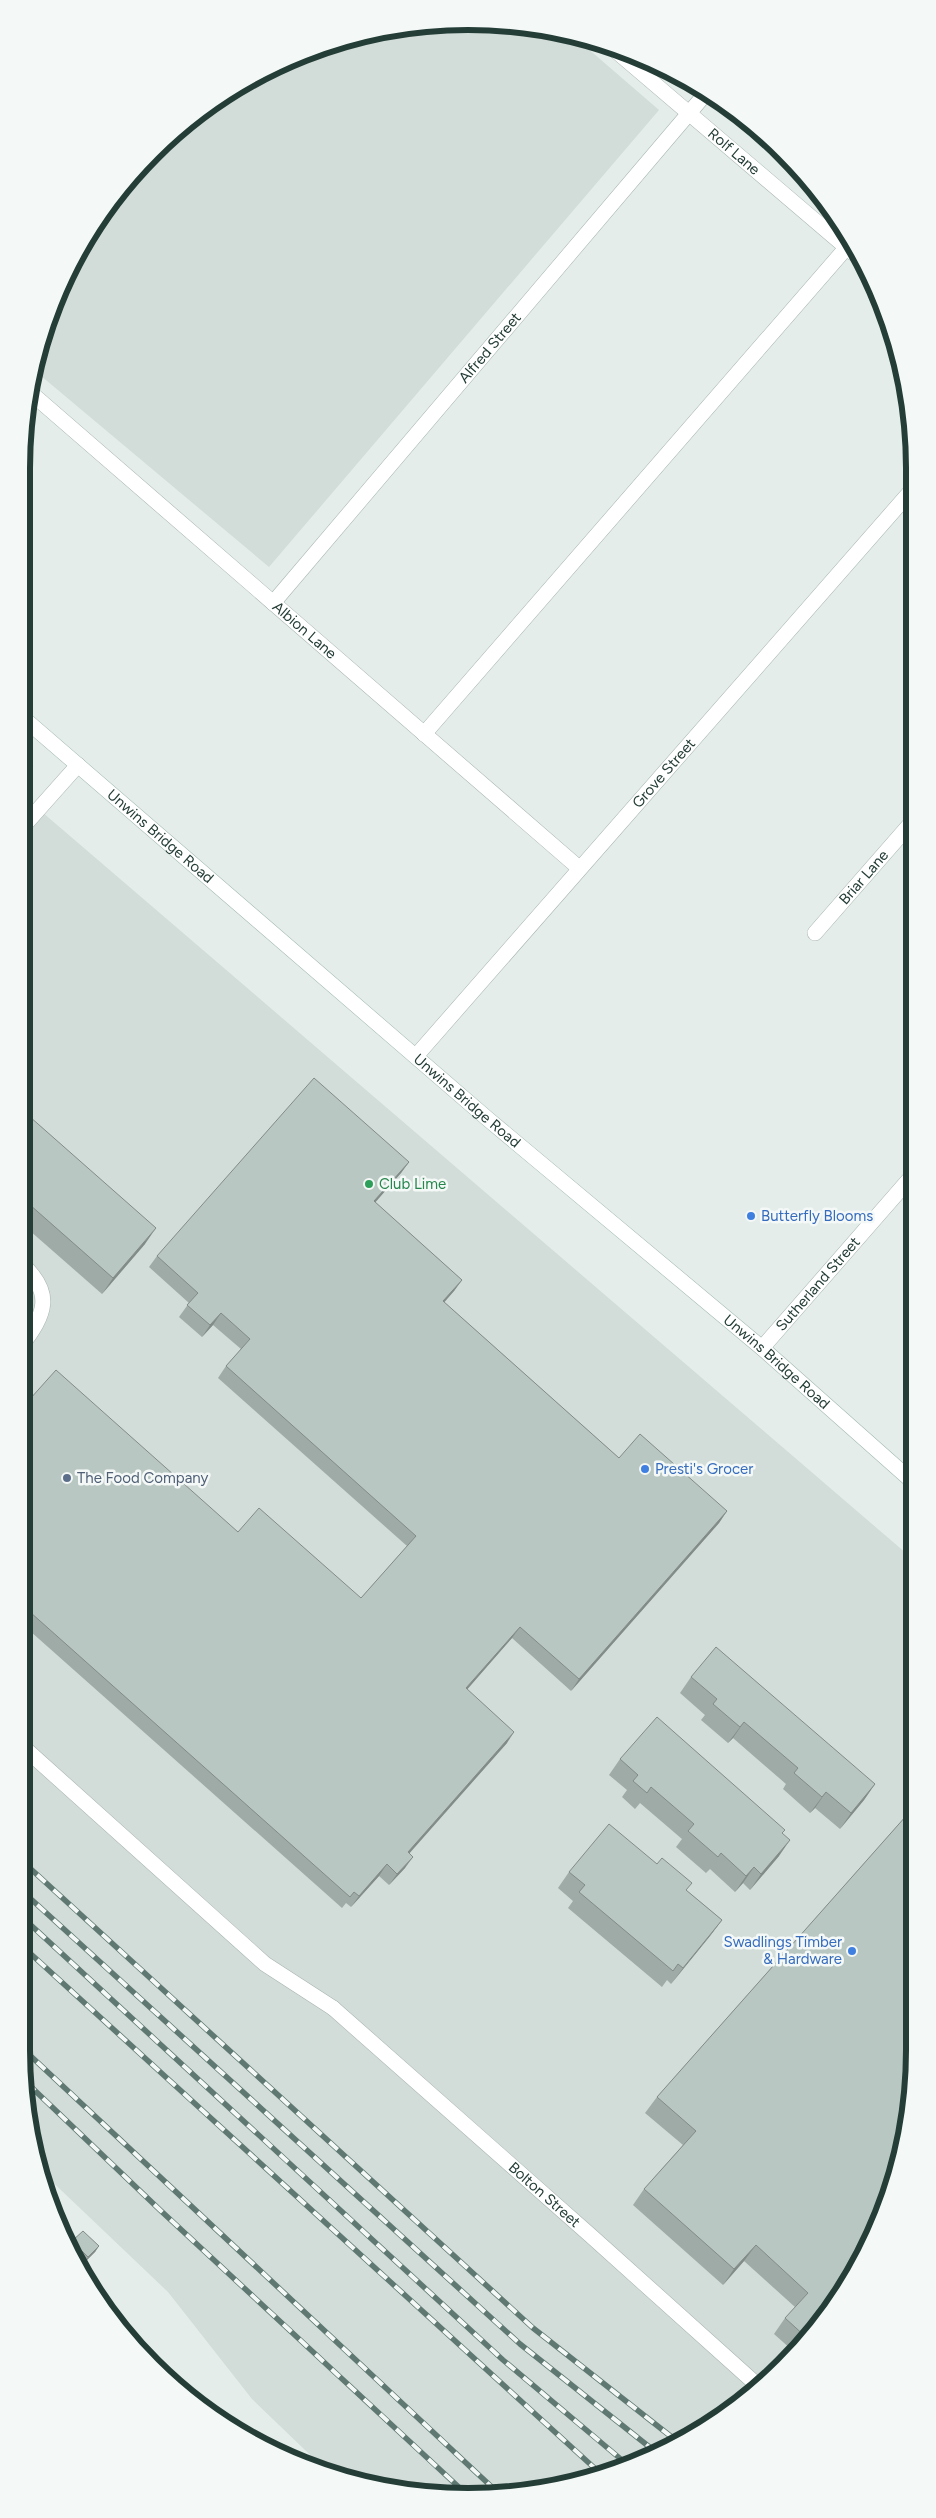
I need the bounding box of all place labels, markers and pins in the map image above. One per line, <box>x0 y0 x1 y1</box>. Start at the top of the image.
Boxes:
place label: Club Lime <box>379 1175 446 1193</box>
marker: Club Lime <box>363 1178 375 1190</box>
place label: Butterfly Blooms <box>761 1207 873 1225</box>
marker: Butterfly Blooms <box>745 1210 757 1222</box>
place label: Presti's Grocer <box>655 1460 753 1478</box>
marker: Presti's Grocer <box>639 1463 651 1475</box>
place label: The Food Company <box>77 1469 209 1487</box>
marker: The Food Company <box>61 1472 73 1484</box>
place label: Swadlings Timber & Hardware <box>724 1933 842 1968</box>
marker: Swadlings Timber & Hardware <box>846 1945 858 1957</box>

